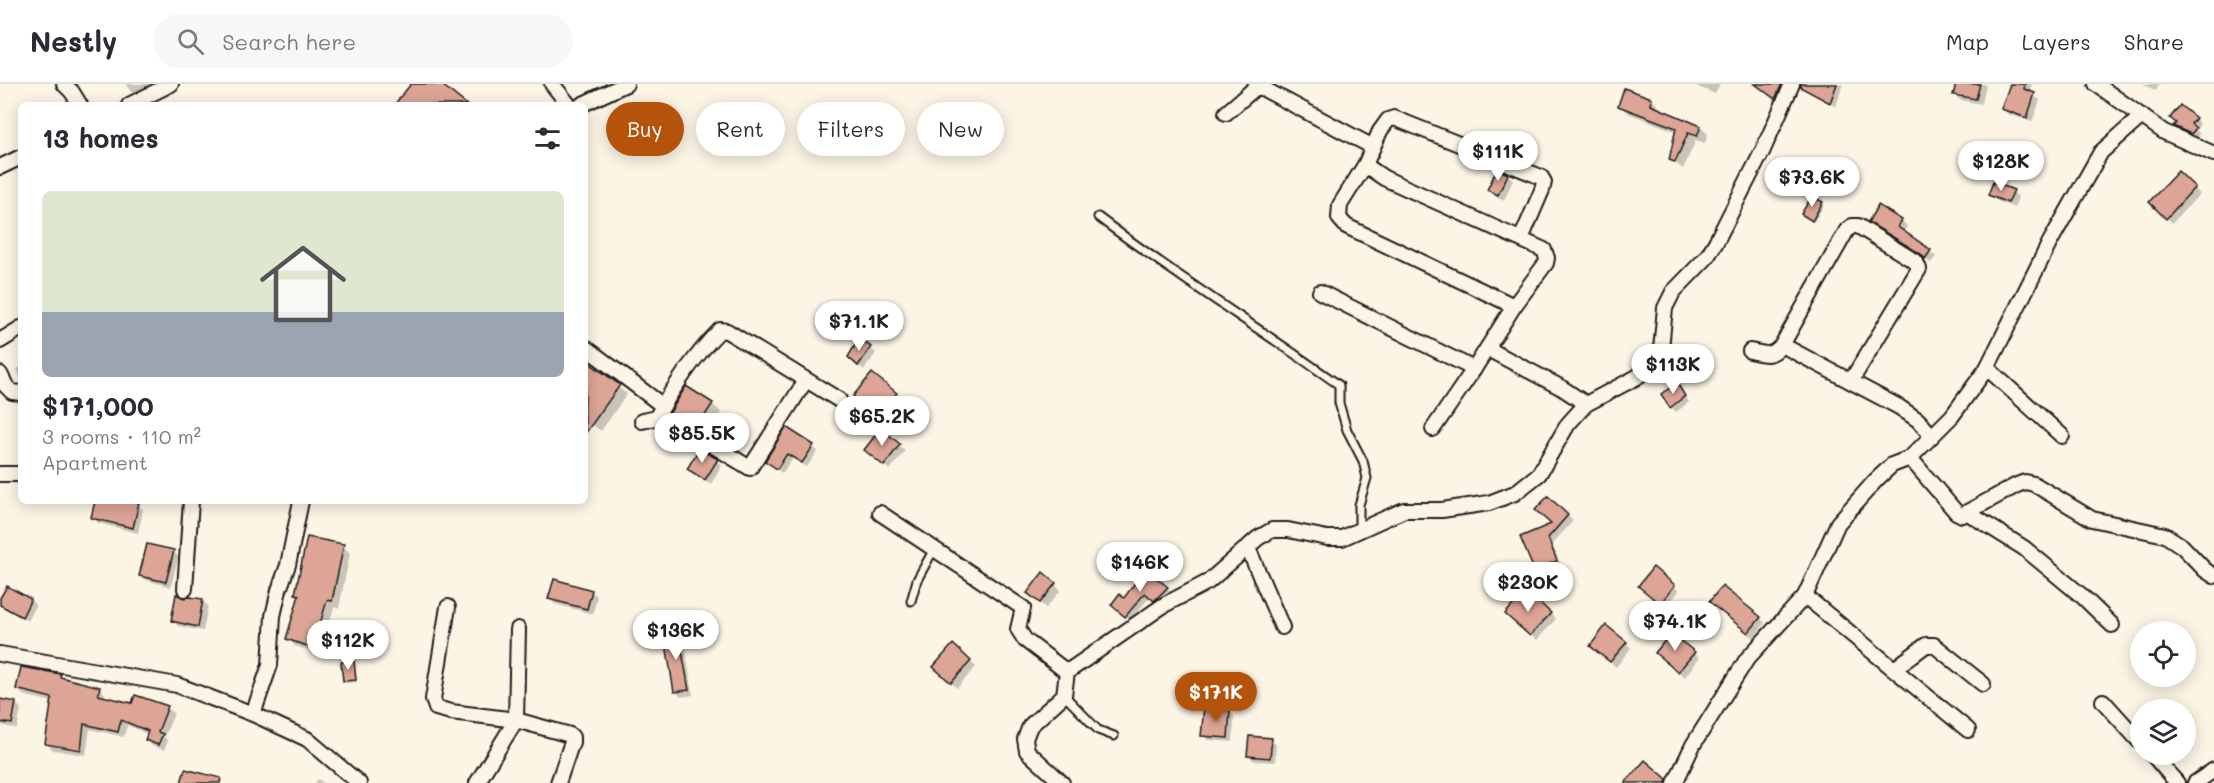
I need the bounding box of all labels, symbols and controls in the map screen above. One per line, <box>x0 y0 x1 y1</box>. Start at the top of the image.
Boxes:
search box <box>153 14 573 68</box>
text: Nestly <box>30 23 117 59</box>
icon: search <box>174 25 207 58</box>
text: Search here <box>222 27 356 56</box>
text: Map <box>1946 28 1989 55</box>
text: Layers <box>2022 28 2091 55</box>
text: Share <box>2124 28 2184 55</box>
chip: Buy <box>606 102 684 156</box>
chip: Rent <box>696 102 785 156</box>
chip: Filters <box>797 102 905 156</box>
chip: New <box>917 102 1004 156</box>
text: 13 homes <box>42 121 159 155</box>
icon: filters <box>531 122 564 155</box>
pin: $111K <box>1456 131 1540 182</box>
text: $111K <box>1472 137 1524 163</box>
pin: $128K <box>1959 141 2043 192</box>
text: $128K <box>1972 147 2030 173</box>
pin: $73.6K <box>1763 157 1861 208</box>
text: $73.6K <box>1779 163 1845 189</box>
icon: home <box>249 230 357 338</box>
pin: $71.1K <box>810 301 908 352</box>
text: $71.1K <box>829 307 889 333</box>
pin: $113K <box>1631 344 1715 395</box>
text: $113K <box>1645 350 1701 376</box>
text: $171,000 <box>42 389 154 423</box>
pin: $65.2K <box>833 396 931 447</box>
text: $65.2K <box>849 402 915 428</box>
pin: $85.5K <box>653 413 751 464</box>
text: $85.5K <box>668 419 736 445</box>
text: 3 rooms · 110 m² <box>42 423 201 449</box>
text: Apartment <box>42 449 148 475</box>
pin: $146K <box>1098 542 1182 593</box>
text: $146K <box>1110 548 1170 574</box>
pin: $230K <box>1486 562 1570 613</box>
text: $230K <box>1497 568 1559 594</box>
pin: $74.1K <box>1626 601 1724 652</box>
text: $74.1K <box>1643 607 1707 633</box>
pin: $136K <box>634 610 718 661</box>
text: $136K <box>647 616 705 642</box>
pin: $112K <box>306 620 390 671</box>
map controls <box>2130 621 2196 765</box>
button: locate <box>2130 621 2196 687</box>
text: $112K <box>321 626 375 652</box>
pin: $171K <box>1174 672 1258 723</box>
text: $171K <box>1189 678 1243 704</box>
button: layers <box>2130 699 2196 765</box>

